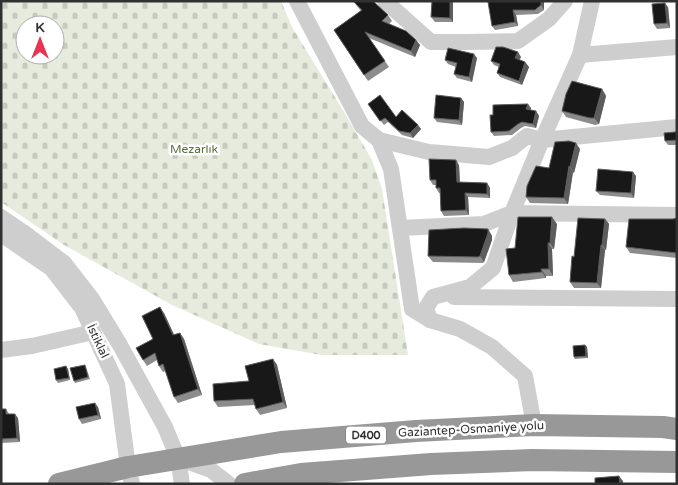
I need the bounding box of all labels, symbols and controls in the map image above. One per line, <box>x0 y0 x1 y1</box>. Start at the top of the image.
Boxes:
north arrow <box>15 15 65 65</box>
text: K <box>35 19 45 36</box>
park label: Mezarlık <box>170 142 218 156</box>
street label: İstiklal <box>84 322 112 360</box>
street label: Gaziantep-Osmaniye yolu <box>398 418 544 440</box>
road number: D400 <box>346 426 386 444</box>

